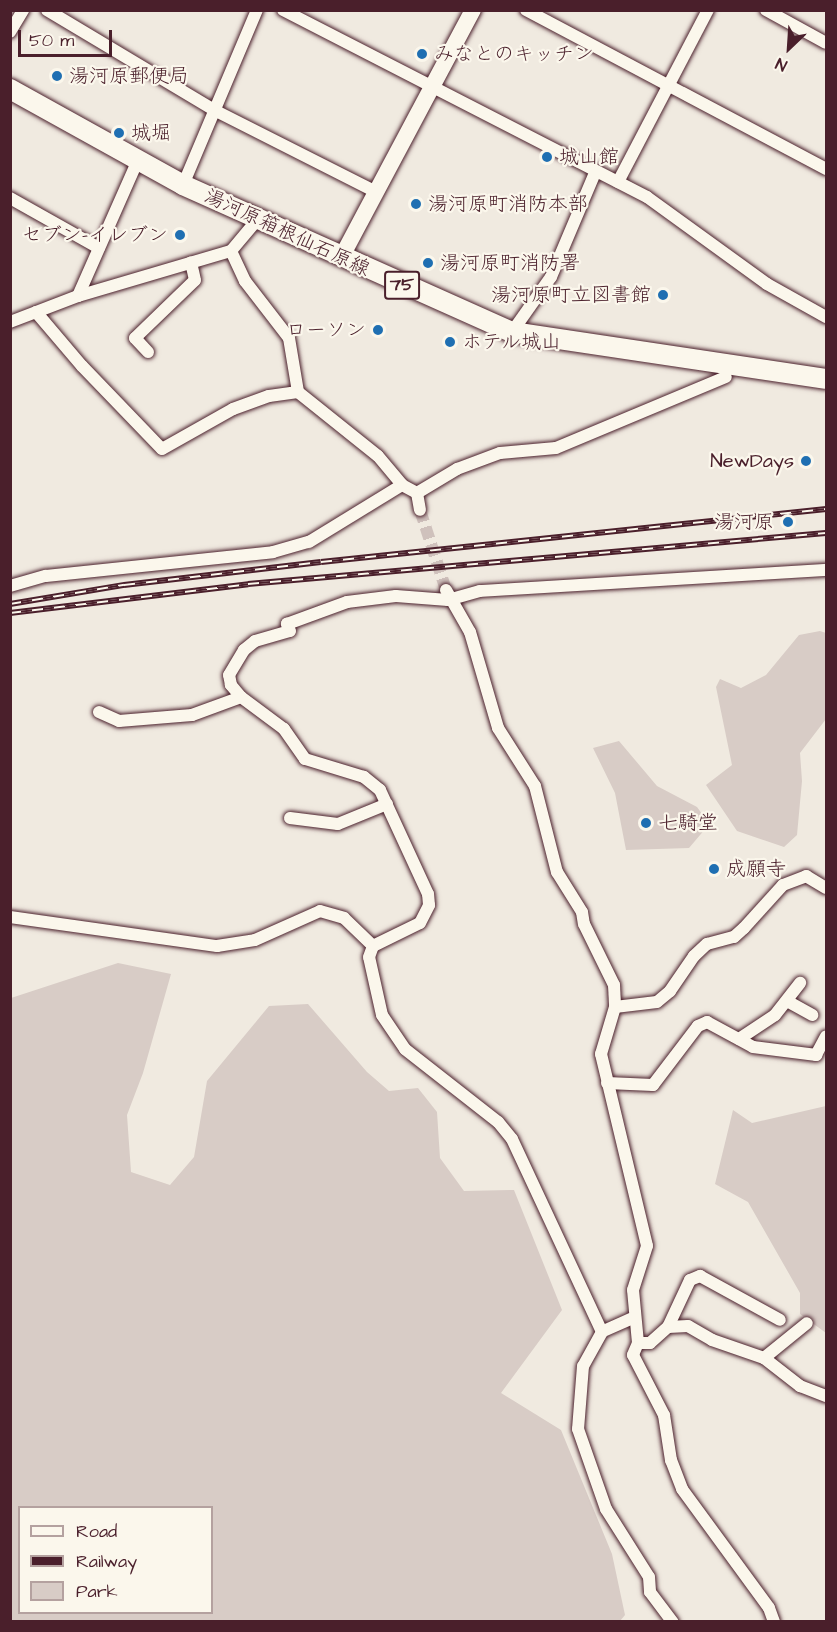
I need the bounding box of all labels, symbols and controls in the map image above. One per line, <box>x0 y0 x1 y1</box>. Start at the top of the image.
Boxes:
scale bar <box>21 18 116 56</box>
north arrow <box>759 18 819 78</box>
text: 50 m <box>29 28 74 53</box>
place label: みなとのキッチン <box>434 42 594 66</box>
marker: みなとのキッチン <box>415 47 429 61</box>
text: N <box>772 52 791 76</box>
place label: 湯河原郵便局 <box>69 64 189 88</box>
marker: 湯河原郵便局 <box>50 69 64 83</box>
place label: 城堀 <box>131 121 171 145</box>
marker: 城堀 <box>112 126 126 140</box>
place label: 城山館 <box>559 145 619 169</box>
marker: 城山館 <box>540 150 554 164</box>
street label: 湯河原箱根仙石原線 <box>200 184 374 282</box>
place label: 湯河原町消防本部 <box>428 192 588 216</box>
marker: 湯河原町消防本部 <box>409 197 423 211</box>
place label: セブン-イレブン <box>22 223 168 247</box>
marker: セブン-イレブン <box>173 228 187 242</box>
place label: 湯河原町消防署 <box>440 251 580 275</box>
marker: 湯河原町消防署 <box>421 256 435 270</box>
road number: 75 <box>384 270 420 300</box>
place label: 湯河原町立図書館 <box>491 283 651 307</box>
marker: 湯河原町立図書館 <box>656 288 670 302</box>
place label: ローソン <box>286 318 366 342</box>
marker: ローソン <box>371 323 385 337</box>
place label: ホテル城山 <box>462 330 562 354</box>
marker: ホテル城山 <box>443 335 457 349</box>
place label: NewDays <box>710 449 794 473</box>
marker: NewDays <box>799 454 813 468</box>
place label: 湯河原 <box>714 510 774 534</box>
marker: 湯河原 <box>779 513 797 531</box>
place label: 七騎堂 <box>658 811 718 835</box>
marker: 七騎堂 <box>639 816 653 830</box>
place label: 成願寺 <box>726 857 786 881</box>
marker: 成願寺 <box>707 862 721 876</box>
legend <box>18 1506 213 1614</box>
text: Road <box>76 1519 117 1544</box>
text: Railway <box>76 1549 137 1574</box>
text: Park <box>76 1579 118 1604</box>

